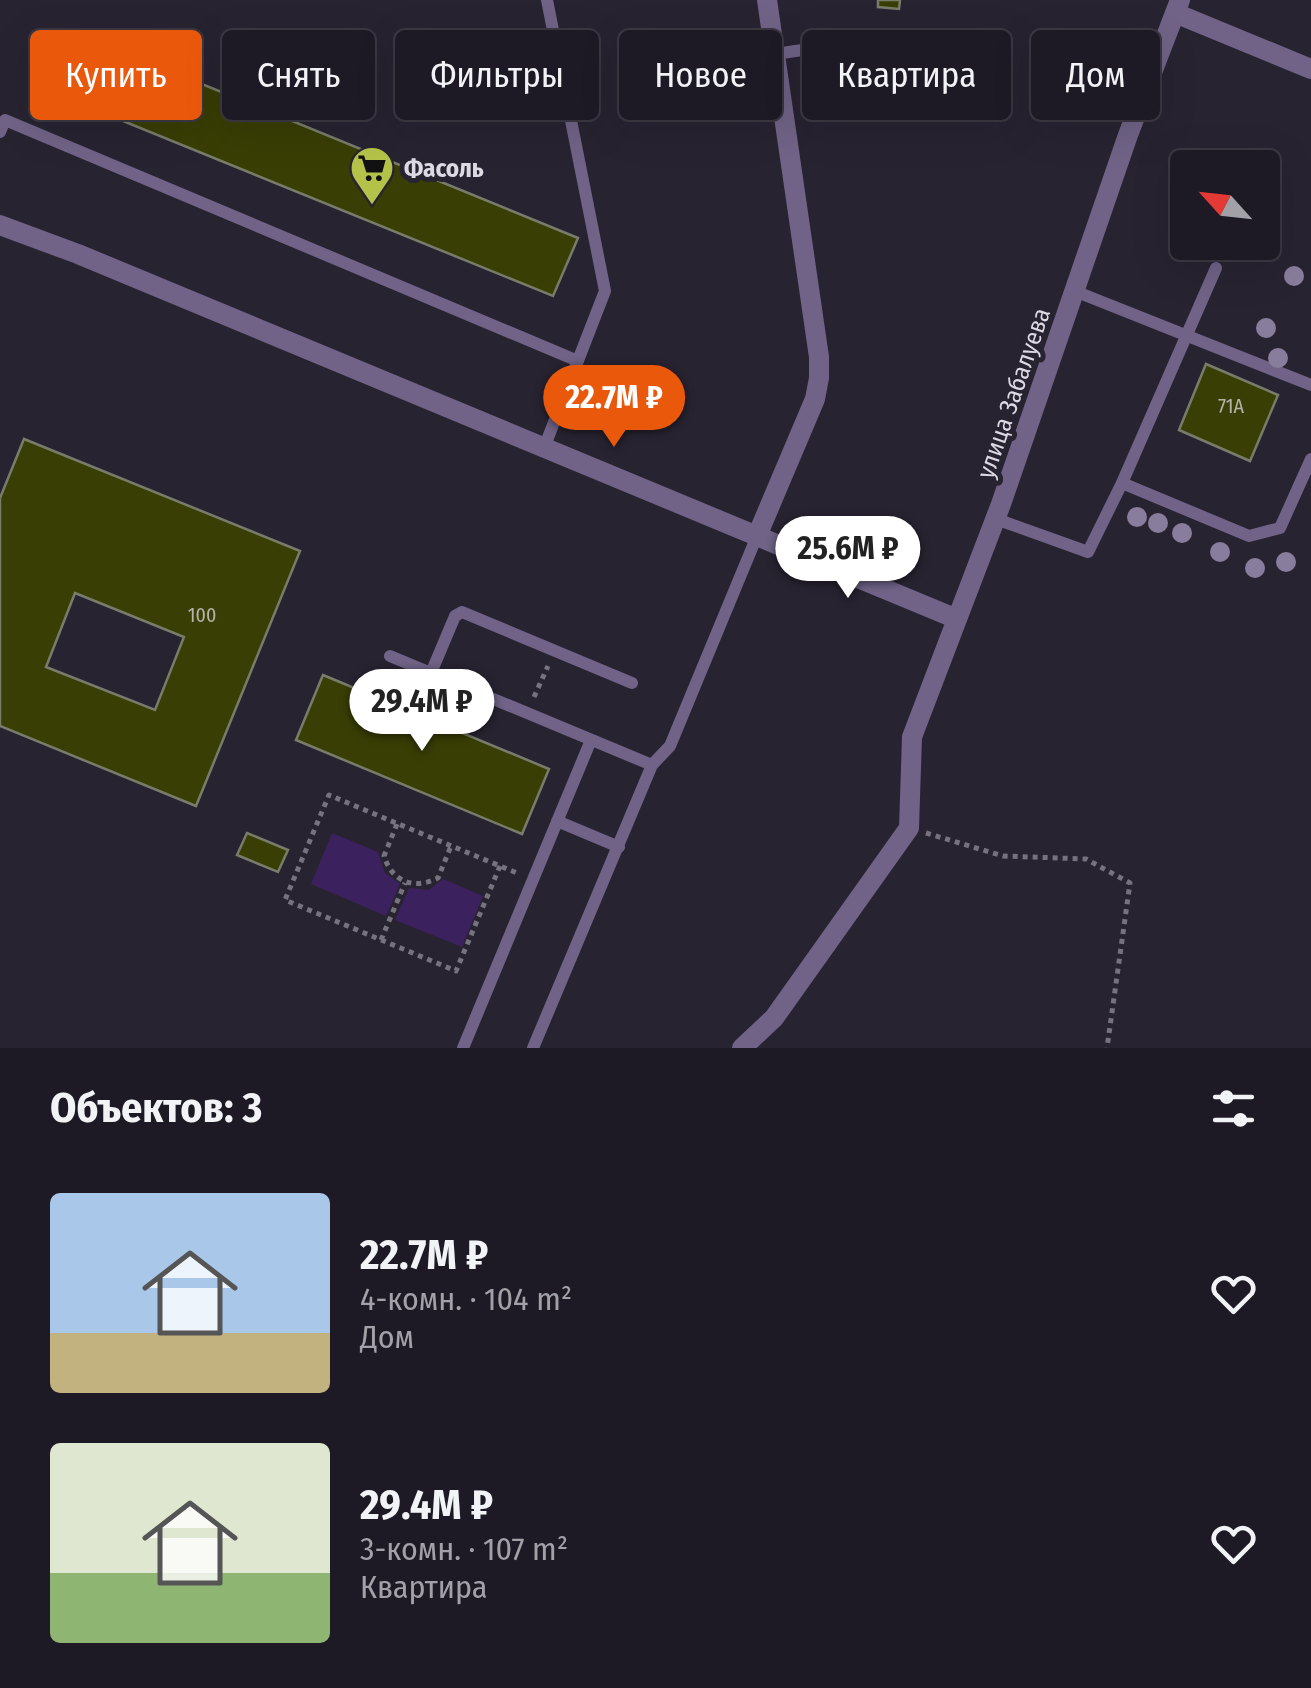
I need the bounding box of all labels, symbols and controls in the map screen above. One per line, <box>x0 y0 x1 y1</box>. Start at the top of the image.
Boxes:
chip: Купить <box>30 30 202 120</box>
chip: Снять <box>222 30 375 120</box>
chip: Фильтры <box>395 30 599 120</box>
chip: Новое <box>619 30 782 120</box>
chip: Квартира <box>802 30 1011 120</box>
chip: Дом <box>1031 30 1160 120</box>
supermarket icon: Фасоль <box>349 145 395 206</box>
north arrow <box>1170 150 1280 260</box>
map controls <box>1170 150 1280 260</box>
place label: Фасоль <box>404 154 484 184</box>
street label: улица Забалуева <box>971 304 1057 483</box>
pin: 22.7M ₽ <box>522 365 706 450</box>
text: 22.7M ₽ <box>565 378 663 416</box>
house number: 71А <box>1218 394 1245 418</box>
pin: 25.6M ₽ <box>756 516 940 601</box>
text: 25.6M ₽ <box>797 529 899 567</box>
house number: 100 <box>188 603 216 627</box>
pin: 29.4M ₽ <box>330 669 514 754</box>
text: 29.4M ₽ <box>371 682 473 720</box>
icon: filters <box>1206 1081 1261 1136</box>
text: Объектов: 3 <box>50 1083 262 1133</box>
text: 22.7M ₽ <box>360 1230 488 1280</box>
icon: home <box>130 1233 250 1353</box>
icon: heart <box>1206 1266 1261 1321</box>
text: 4-комн. · 104 m² <box>360 1280 572 1318</box>
text: Дом <box>360 1318 414 1356</box>
text: 29.4M ₽ <box>360 1480 493 1530</box>
icon: home <box>130 1483 250 1603</box>
icon: heart <box>1206 1516 1261 1571</box>
text: 3-комн. · 107 m² <box>360 1530 568 1568</box>
text: Квартира <box>360 1568 487 1606</box>

